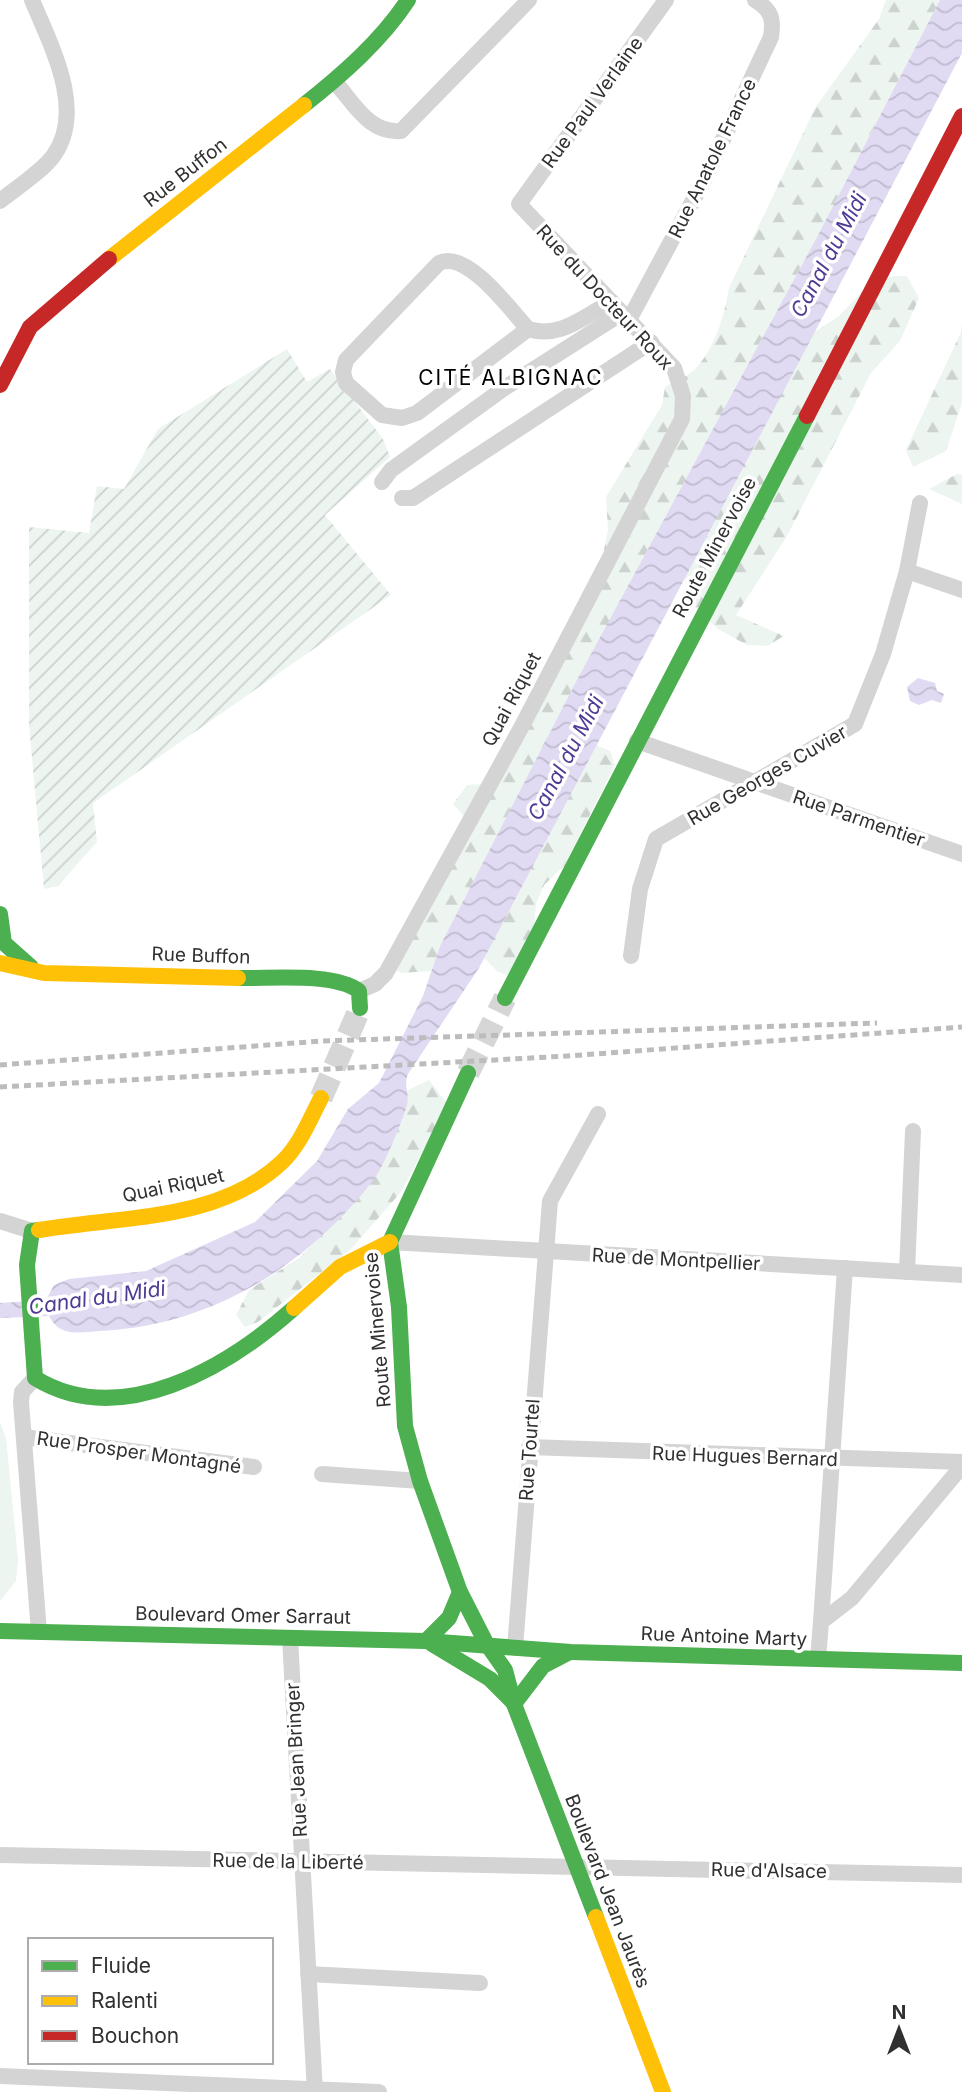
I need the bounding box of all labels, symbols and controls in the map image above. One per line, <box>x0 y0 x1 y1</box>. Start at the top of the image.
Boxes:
street label: Rue Paul Verlaine <box>537 32 648 172</box>
street label: Rue Anatole France <box>664 75 761 242</box>
street label: Rue Buffon <box>139 133 231 212</box>
water label: Canal du Midi <box>785 187 872 321</box>
street label: Rue du Docteur Roux <box>531 220 678 375</box>
district label: CITÉ ALBIGNAC <box>418 364 604 390</box>
street label: Route Minervoise <box>668 473 761 621</box>
street label: Quai Riquet <box>477 648 546 750</box>
water label: Canal du Midi <box>522 690 609 824</box>
street label: Rue Georges Cuvier <box>684 720 851 830</box>
street label: Rue Parmentier <box>790 785 928 852</box>
street label: Rue Buffon <box>151 942 251 969</box>
street label: Quai Riquet <box>120 1163 226 1207</box>
street label: Rue de Montpellier <box>591 1244 761 1275</box>
street label: Route Minervoise <box>359 1251 396 1409</box>
water label: Canal du Midi <box>27 1275 168 1319</box>
street label: Rue Tourtel <box>514 1398 545 1502</box>
street label: Rue Prosper Montagné <box>35 1427 243 1478</box>
street label: Rue Hugues Bernard <box>652 1442 838 1471</box>
street label: Boulevard Omer Sarraut <box>135 1602 351 1629</box>
street label: Rue Antoine Marty <box>640 1622 808 1651</box>
street label: Rue Jean Bringer <box>281 1682 312 1838</box>
street label: Boulevard Jean Jaurès <box>560 1791 655 1991</box>
street label: Rue de la Liberté <box>212 1849 364 1874</box>
street label: Rue d'Alsace <box>711 1858 827 1883</box>
legend <box>28 1938 273 2064</box>
text: Fluide <box>91 1953 151 1978</box>
text: Ralenti <box>91 1988 158 2013</box>
north arrow <box>864 1994 934 2064</box>
text: N <box>892 2001 906 2024</box>
text: Bouchon <box>91 2023 179 2048</box>

